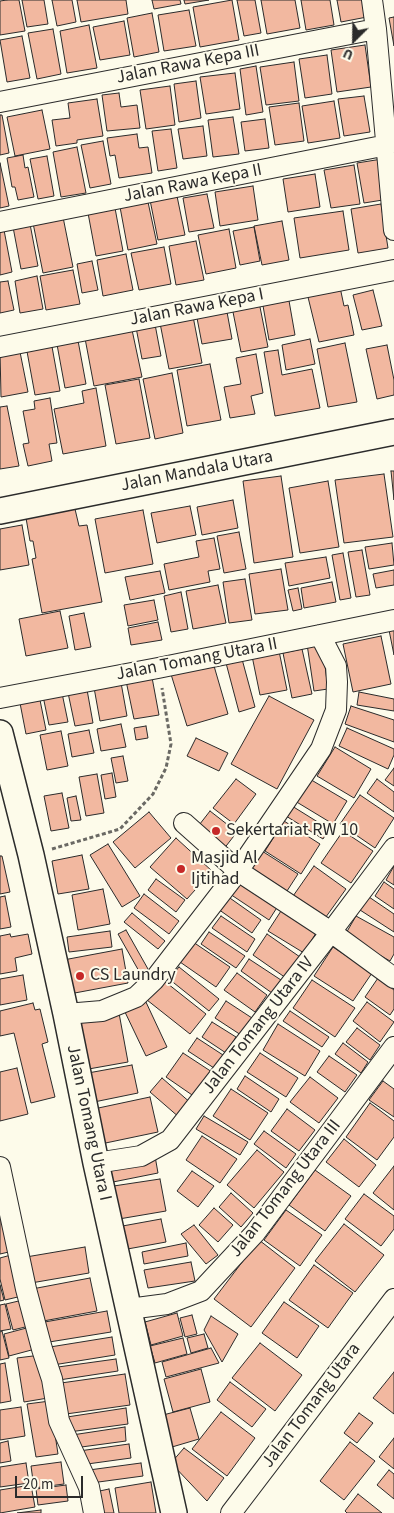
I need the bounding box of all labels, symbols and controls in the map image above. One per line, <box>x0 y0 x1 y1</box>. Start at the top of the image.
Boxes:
north arrow <box>329 15 379 65</box>
street label: Jalan Rawa Kepa III <box>115 41 261 89</box>
text: U <box>340 43 356 65</box>
street label: Jalan Rawa Kepa II <box>122 160 264 208</box>
street label: Jalan Rawa Kepa I <box>128 284 266 332</box>
street label: Jalan Mandala Utara <box>119 447 275 497</box>
street label: Jalan Tomang Utara II <box>115 634 279 686</box>
place label: Sekertariat RW 10 <box>226 820 358 842</box>
marker: Sekertariat RW 10 <box>210 825 222 837</box>
place label: Masjid Al Ijtihad <box>191 848 258 891</box>
marker: Masjid Al Ijtihad <box>175 863 187 875</box>
street label: Jalan Tomang Utara IV <box>199 953 319 1099</box>
place label: CS Laundry <box>90 965 176 987</box>
marker: CS Laundry <box>74 970 86 982</box>
street label: Jalan Tomang Utara I <box>61 1043 115 1203</box>
street label: Jalan Tomang Utara III <box>226 1116 346 1262</box>
street label: Jalan Tomang Utara <box>258 1339 366 1473</box>
scale bar <box>18 1466 85 1498</box>
text: 20 m <box>23 1474 53 1495</box>

